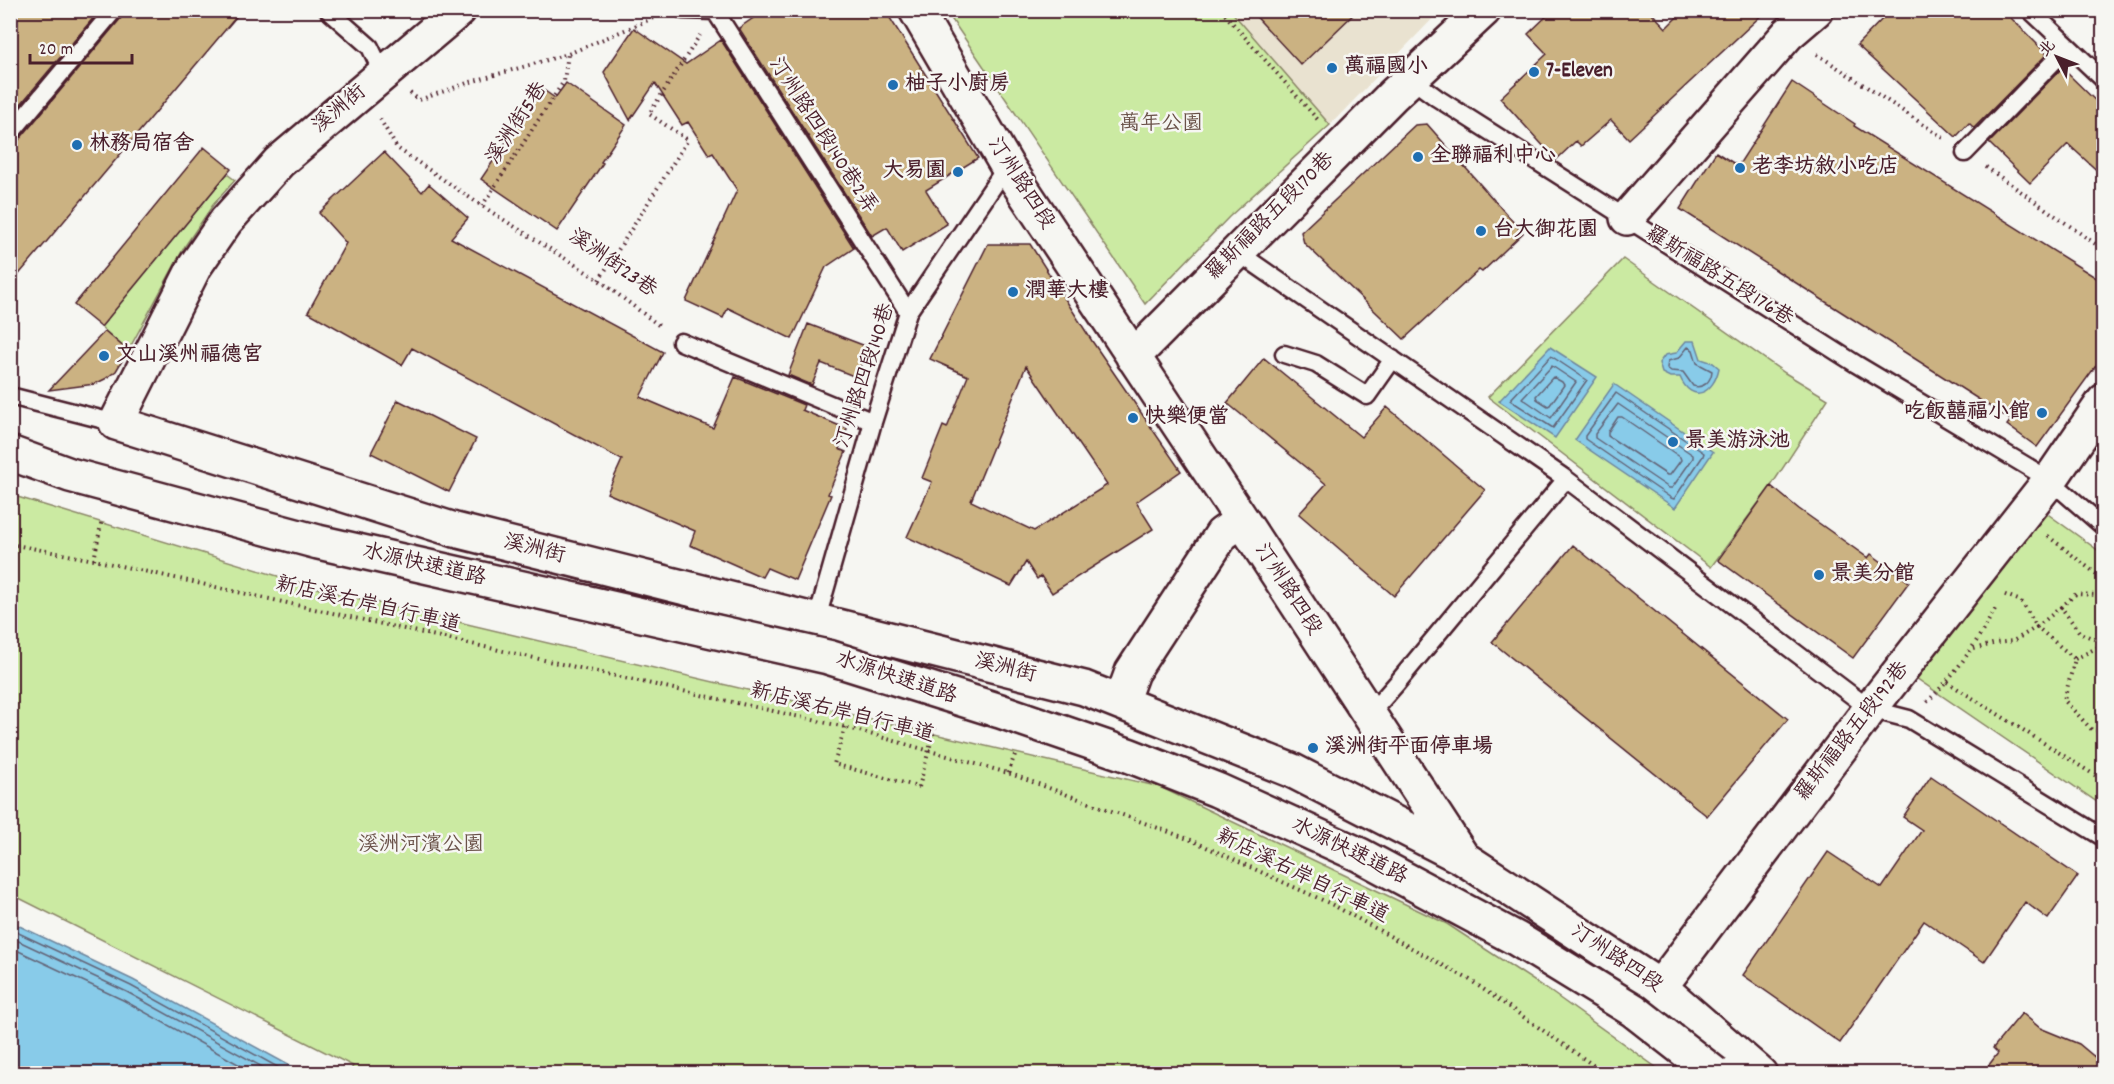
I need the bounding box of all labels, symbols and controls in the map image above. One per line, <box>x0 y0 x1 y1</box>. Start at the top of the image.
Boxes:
scale bar <box>30 27 132 65</box>
north arrow <box>2027 27 2087 87</box>
text: 北 <box>2034 35 2062 62</box>
text: 20 m <box>39 38 73 63</box>
street label: 汀州路四段140巷2弄 <box>760 52 884 220</box>
place label: 萬福國小 <box>1344 53 1428 83</box>
place label: 7-Eleven <box>1546 57 1613 87</box>
marker: 萬福國小 <box>1325 61 1339 75</box>
marker: 7-Eleven <box>1527 65 1541 79</box>
place label: 柚子小廚房 <box>905 70 1010 100</box>
street label: 溪洲街5巷 <box>480 77 556 171</box>
street label: 溪洲街 <box>306 78 374 142</box>
marker: 柚子小廚房 <box>886 78 900 92</box>
park label: 萬年公園 <box>1119 110 1203 140</box>
place label: 林務局宿舍 <box>89 130 194 160</box>
street label: 汀州路四段 <box>979 132 1061 236</box>
marker: 林務局宿舍 <box>70 138 84 152</box>
place label: 全聯福利中心 <box>1430 142 1556 172</box>
street label: 羅斯福路五段170巷 <box>1200 146 1342 288</box>
marker: 全聯福利中心 <box>1411 150 1425 164</box>
place label: 老李坊敘小吃店 <box>1752 153 1899 183</box>
place label: 大易園 <box>883 157 946 187</box>
marker: 老李坊敘小吃店 <box>1733 161 1747 175</box>
marker: 大易園 <box>951 165 965 179</box>
place label: 台大御花園 <box>1493 216 1598 246</box>
street label: 羅斯福路五段176巷 <box>1639 219 1799 335</box>
street label: 溪洲街23巷 <box>561 222 663 306</box>
marker: 台大御花園 <box>1474 224 1488 238</box>
place label: 潤華大樓 <box>1025 277 1109 307</box>
marker: 潤華大樓 <box>1006 285 1020 299</box>
street label: 汀州路四段140巷 <box>828 300 904 452</box>
place label: 文山溪州福德宮 <box>116 341 263 371</box>
marker: 文山溪州福德宮 <box>97 349 111 363</box>
place label: 吃飯囍福小館 <box>1904 398 2030 428</box>
place label: 快樂便當 <box>1145 403 1229 433</box>
marker: 吃飯囍福小館 <box>2035 406 2049 420</box>
marker: 快樂便當 <box>1126 411 1140 425</box>
place label: 景美游泳池 <box>1685 427 1790 457</box>
marker: 景美游泳池 <box>1666 435 1680 449</box>
street label: 溪洲街 <box>500 528 568 572</box>
street label: 水源快速道路 <box>359 537 489 595</box>
street label: 汀州路四段 <box>1246 538 1328 642</box>
place label: 景美分館 <box>1831 560 1915 590</box>
marker: 景美分館 <box>1812 568 1826 582</box>
street label: 新店溪右岸自行車道 <box>273 570 463 642</box>
street label: 水源快速道路 <box>831 645 961 713</box>
street label: 溪洲街 <box>971 647 1039 691</box>
street label: 羅斯福路五段192巷 <box>1789 656 1917 808</box>
street label: 新店溪右岸自行車道 <box>747 677 937 751</box>
place label: 溪洲街平面停車場 <box>1325 733 1493 763</box>
marker: 溪洲街平面停車場 <box>1306 741 1320 755</box>
street label: 水源快速道路 <box>1286 811 1412 893</box>
street label: 新店溪右岸自行車道 <box>1210 822 1394 932</box>
park label: 溪洲河濱公園 <box>358 831 484 861</box>
street label: 汀州路四段 <box>1564 917 1668 1001</box>

